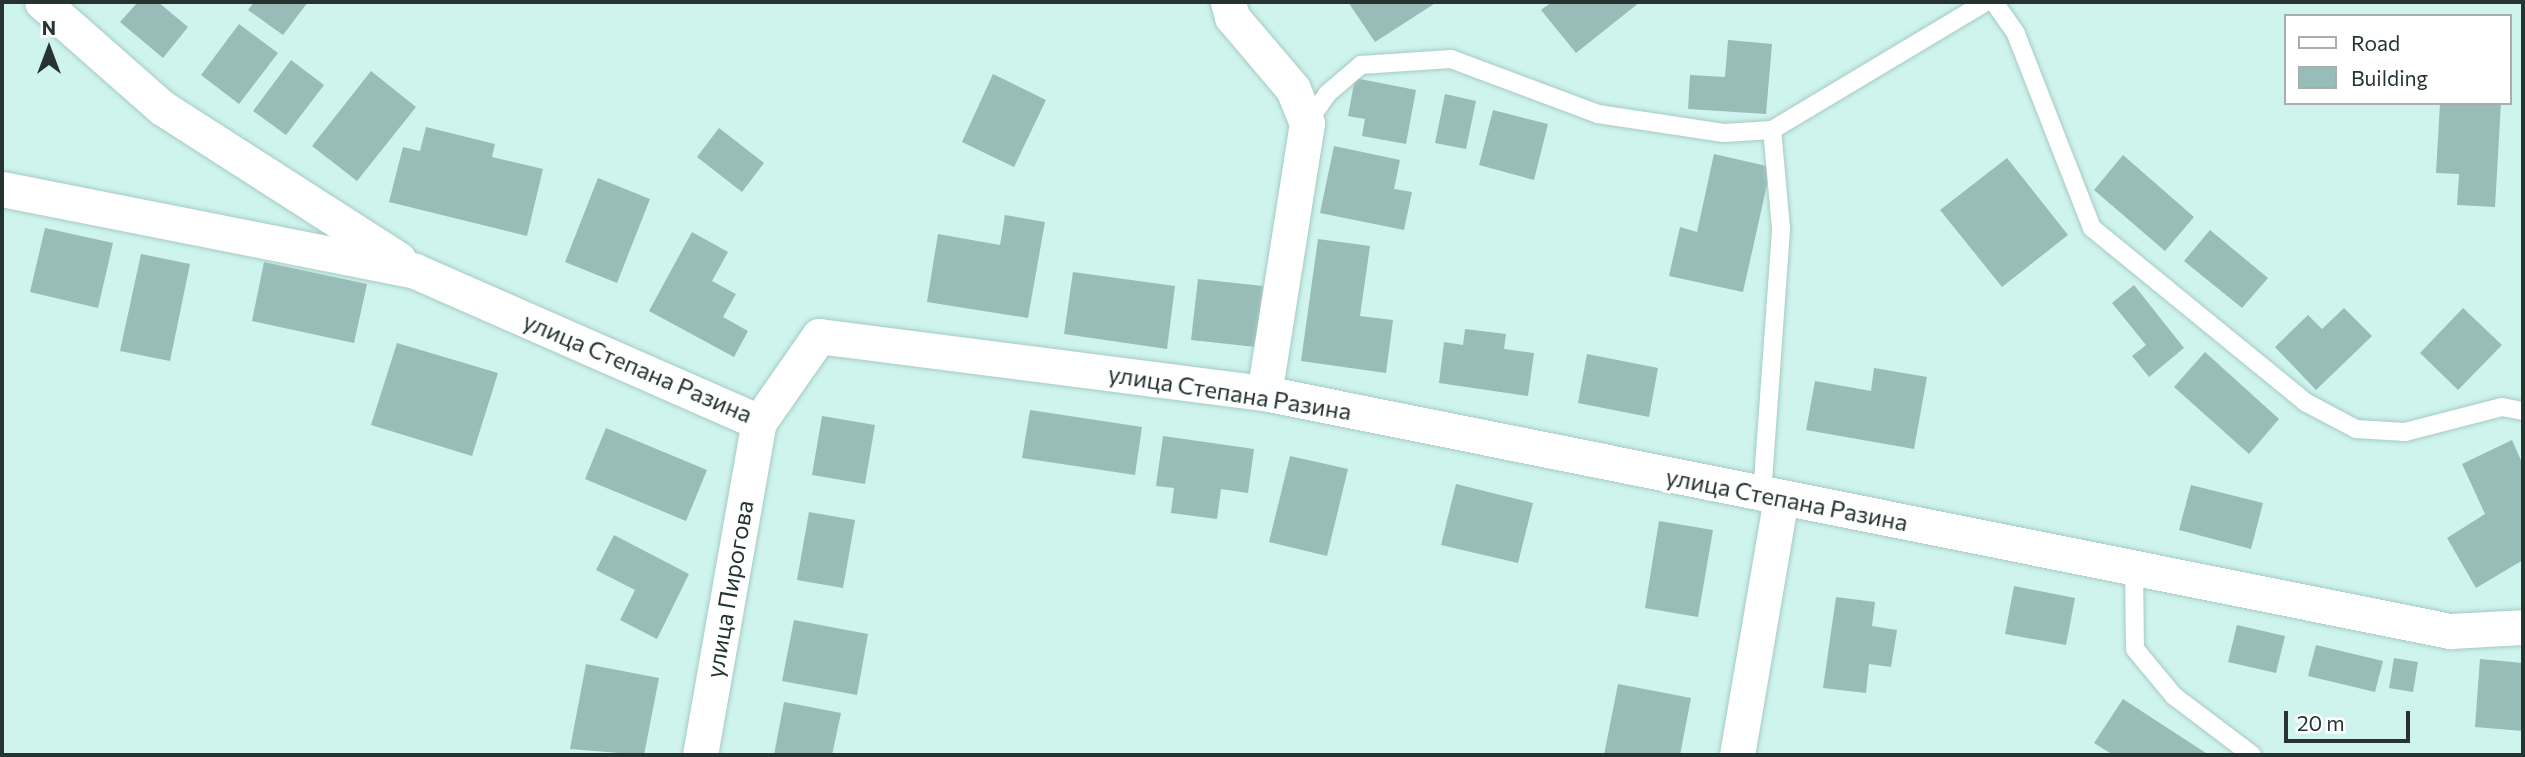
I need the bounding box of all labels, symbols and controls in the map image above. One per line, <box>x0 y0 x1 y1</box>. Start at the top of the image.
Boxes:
north arrow <box>14 14 84 84</box>
legend <box>2284 14 2511 105</box>
text: N <box>42 16 56 39</box>
text: Road <box>2351 30 2400 55</box>
text: Building <box>2351 65 2428 90</box>
street label: улица Степана Разина <box>519 306 757 428</box>
street label: улица Степана Разина <box>1106 359 1354 425</box>
street label: улица Степана Разина <box>1664 461 1910 537</box>
street label: улица Пирогова <box>699 498 759 680</box>
scale bar <box>2287 698 2413 742</box>
text: 20 m <box>2297 710 2345 735</box>

